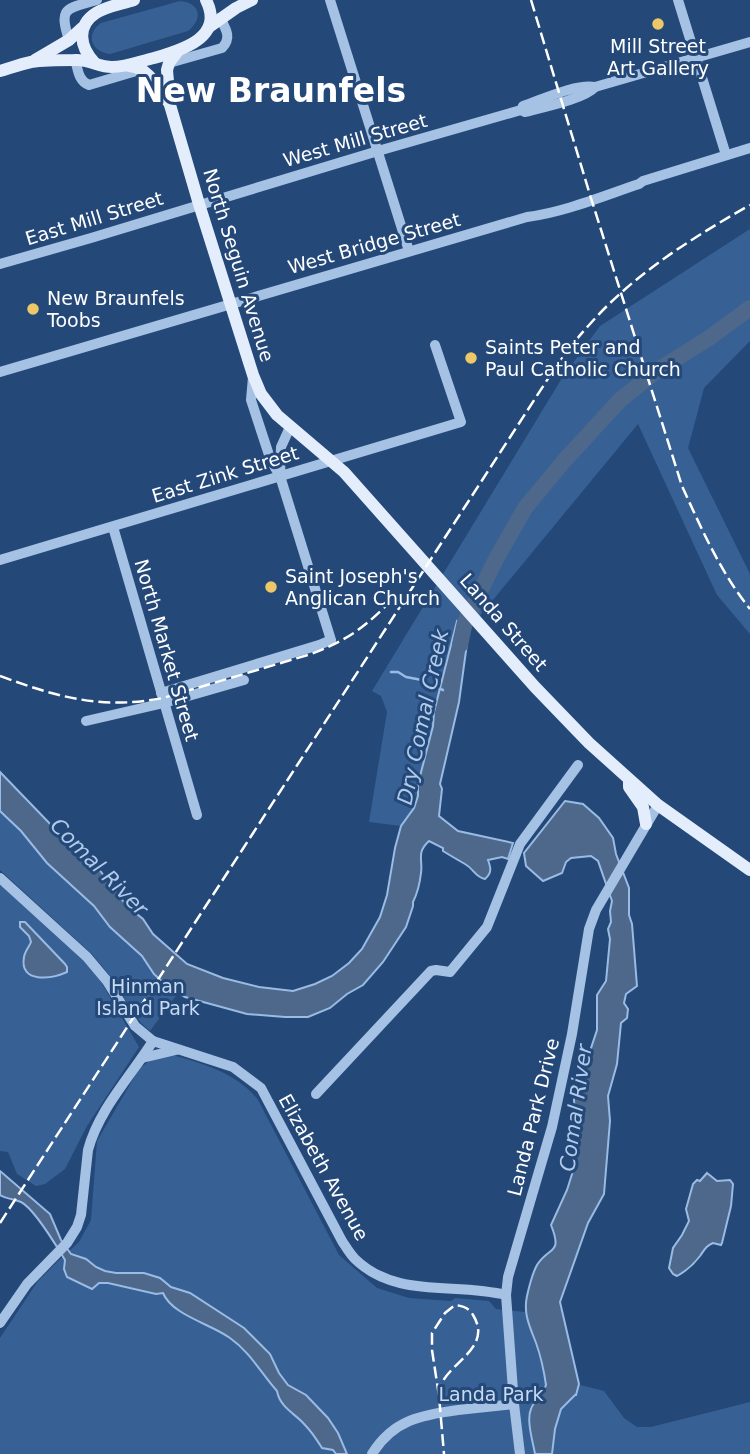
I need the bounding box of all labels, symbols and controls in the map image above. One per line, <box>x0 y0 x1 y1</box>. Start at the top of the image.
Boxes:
marker: Mill Street Art Gallery <box>650 16 666 32</box>
place label: Mill Street Art Gallery <box>607 35 709 79</box>
district label: New Braunfels <box>136 71 406 110</box>
street label: West Mill Street <box>280 109 430 171</box>
street label: North Seguin Avenue <box>199 166 279 364</box>
street label: East Mill Street <box>22 187 166 249</box>
street label: West Bridge Street <box>285 208 463 278</box>
place label: New Braunfels Toobs <box>46 287 185 331</box>
marker: New Braunfels Toobs <box>25 301 41 317</box>
place label: Saints Peter and Paul Catholic Church <box>485 336 681 380</box>
marker: Saints Peter and Paul Catholic Church <box>463 350 479 366</box>
street label: East Zink Street <box>149 441 301 507</box>
street label: North Market Street <box>130 556 204 744</box>
place label: Saint Joseph's Anglican Church <box>285 565 440 609</box>
street label: Landa Street <box>456 569 552 675</box>
marker: Saint Joseph's Anglican Church <box>263 579 279 595</box>
water label: Dry Comal Creek <box>393 626 453 807</box>
water label: Comal River <box>45 813 154 922</box>
park label: Hinman Island Park <box>96 975 200 1019</box>
street label: Landa Park Drive <box>503 1036 563 1198</box>
water label: Comal River <box>555 1042 597 1173</box>
street label: Elizabeth Avenue <box>275 1090 373 1244</box>
park label: Landa Park <box>438 1383 544 1405</box>

